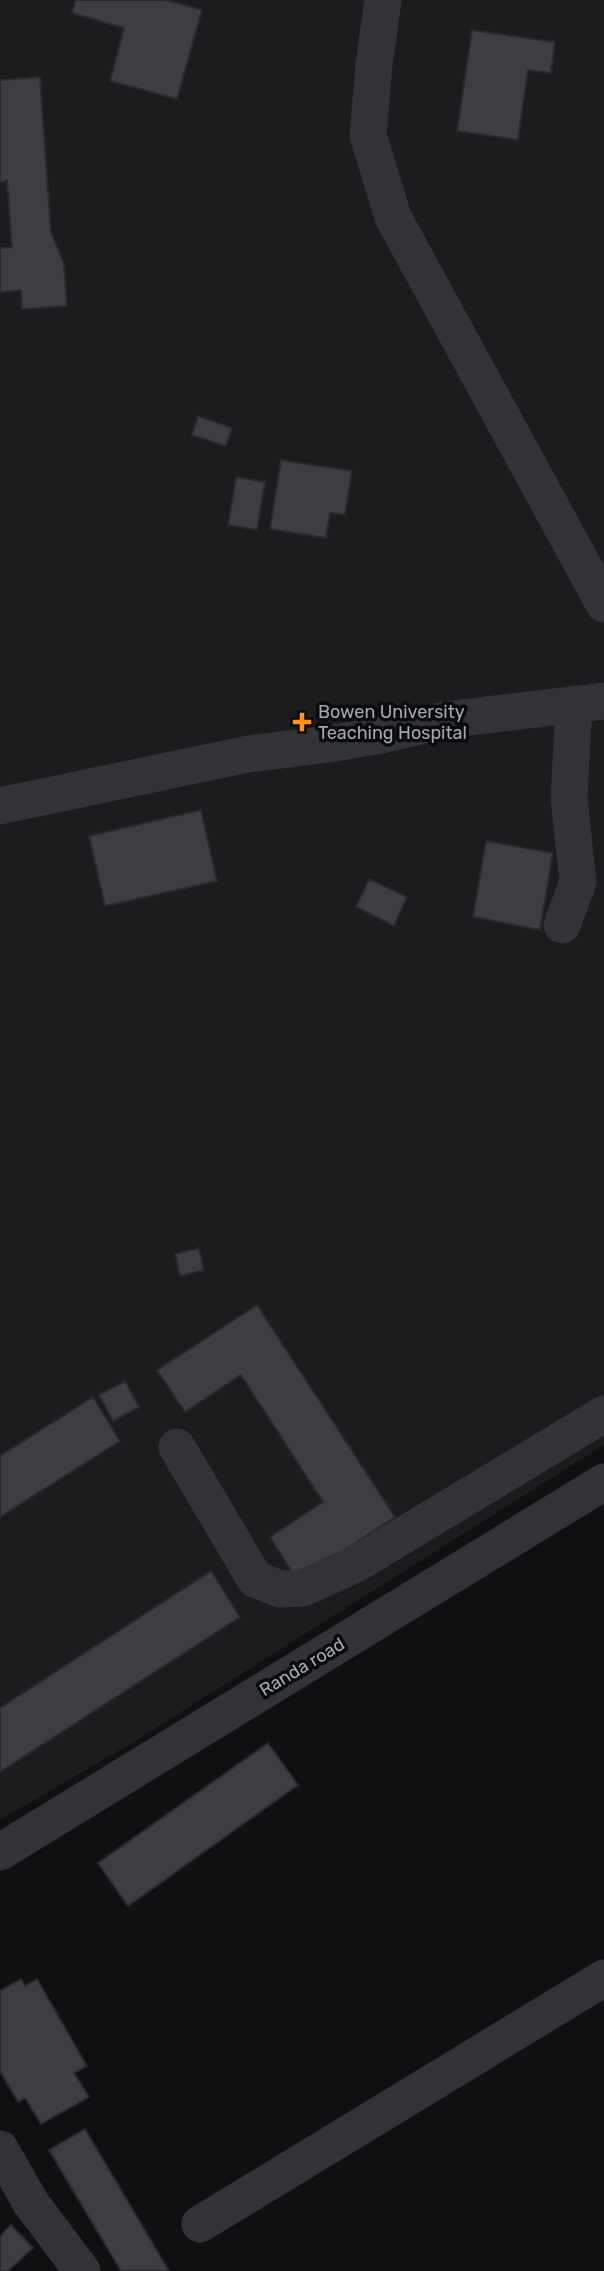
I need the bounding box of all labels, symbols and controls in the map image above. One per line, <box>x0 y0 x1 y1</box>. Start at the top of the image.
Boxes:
place label: Bowen University Teaching Hospital <box>318 701 467 744</box>
marker: Bowen University Teaching Hospital <box>292 712 312 732</box>
street label: Randa road <box>255 1633 349 1701</box>

